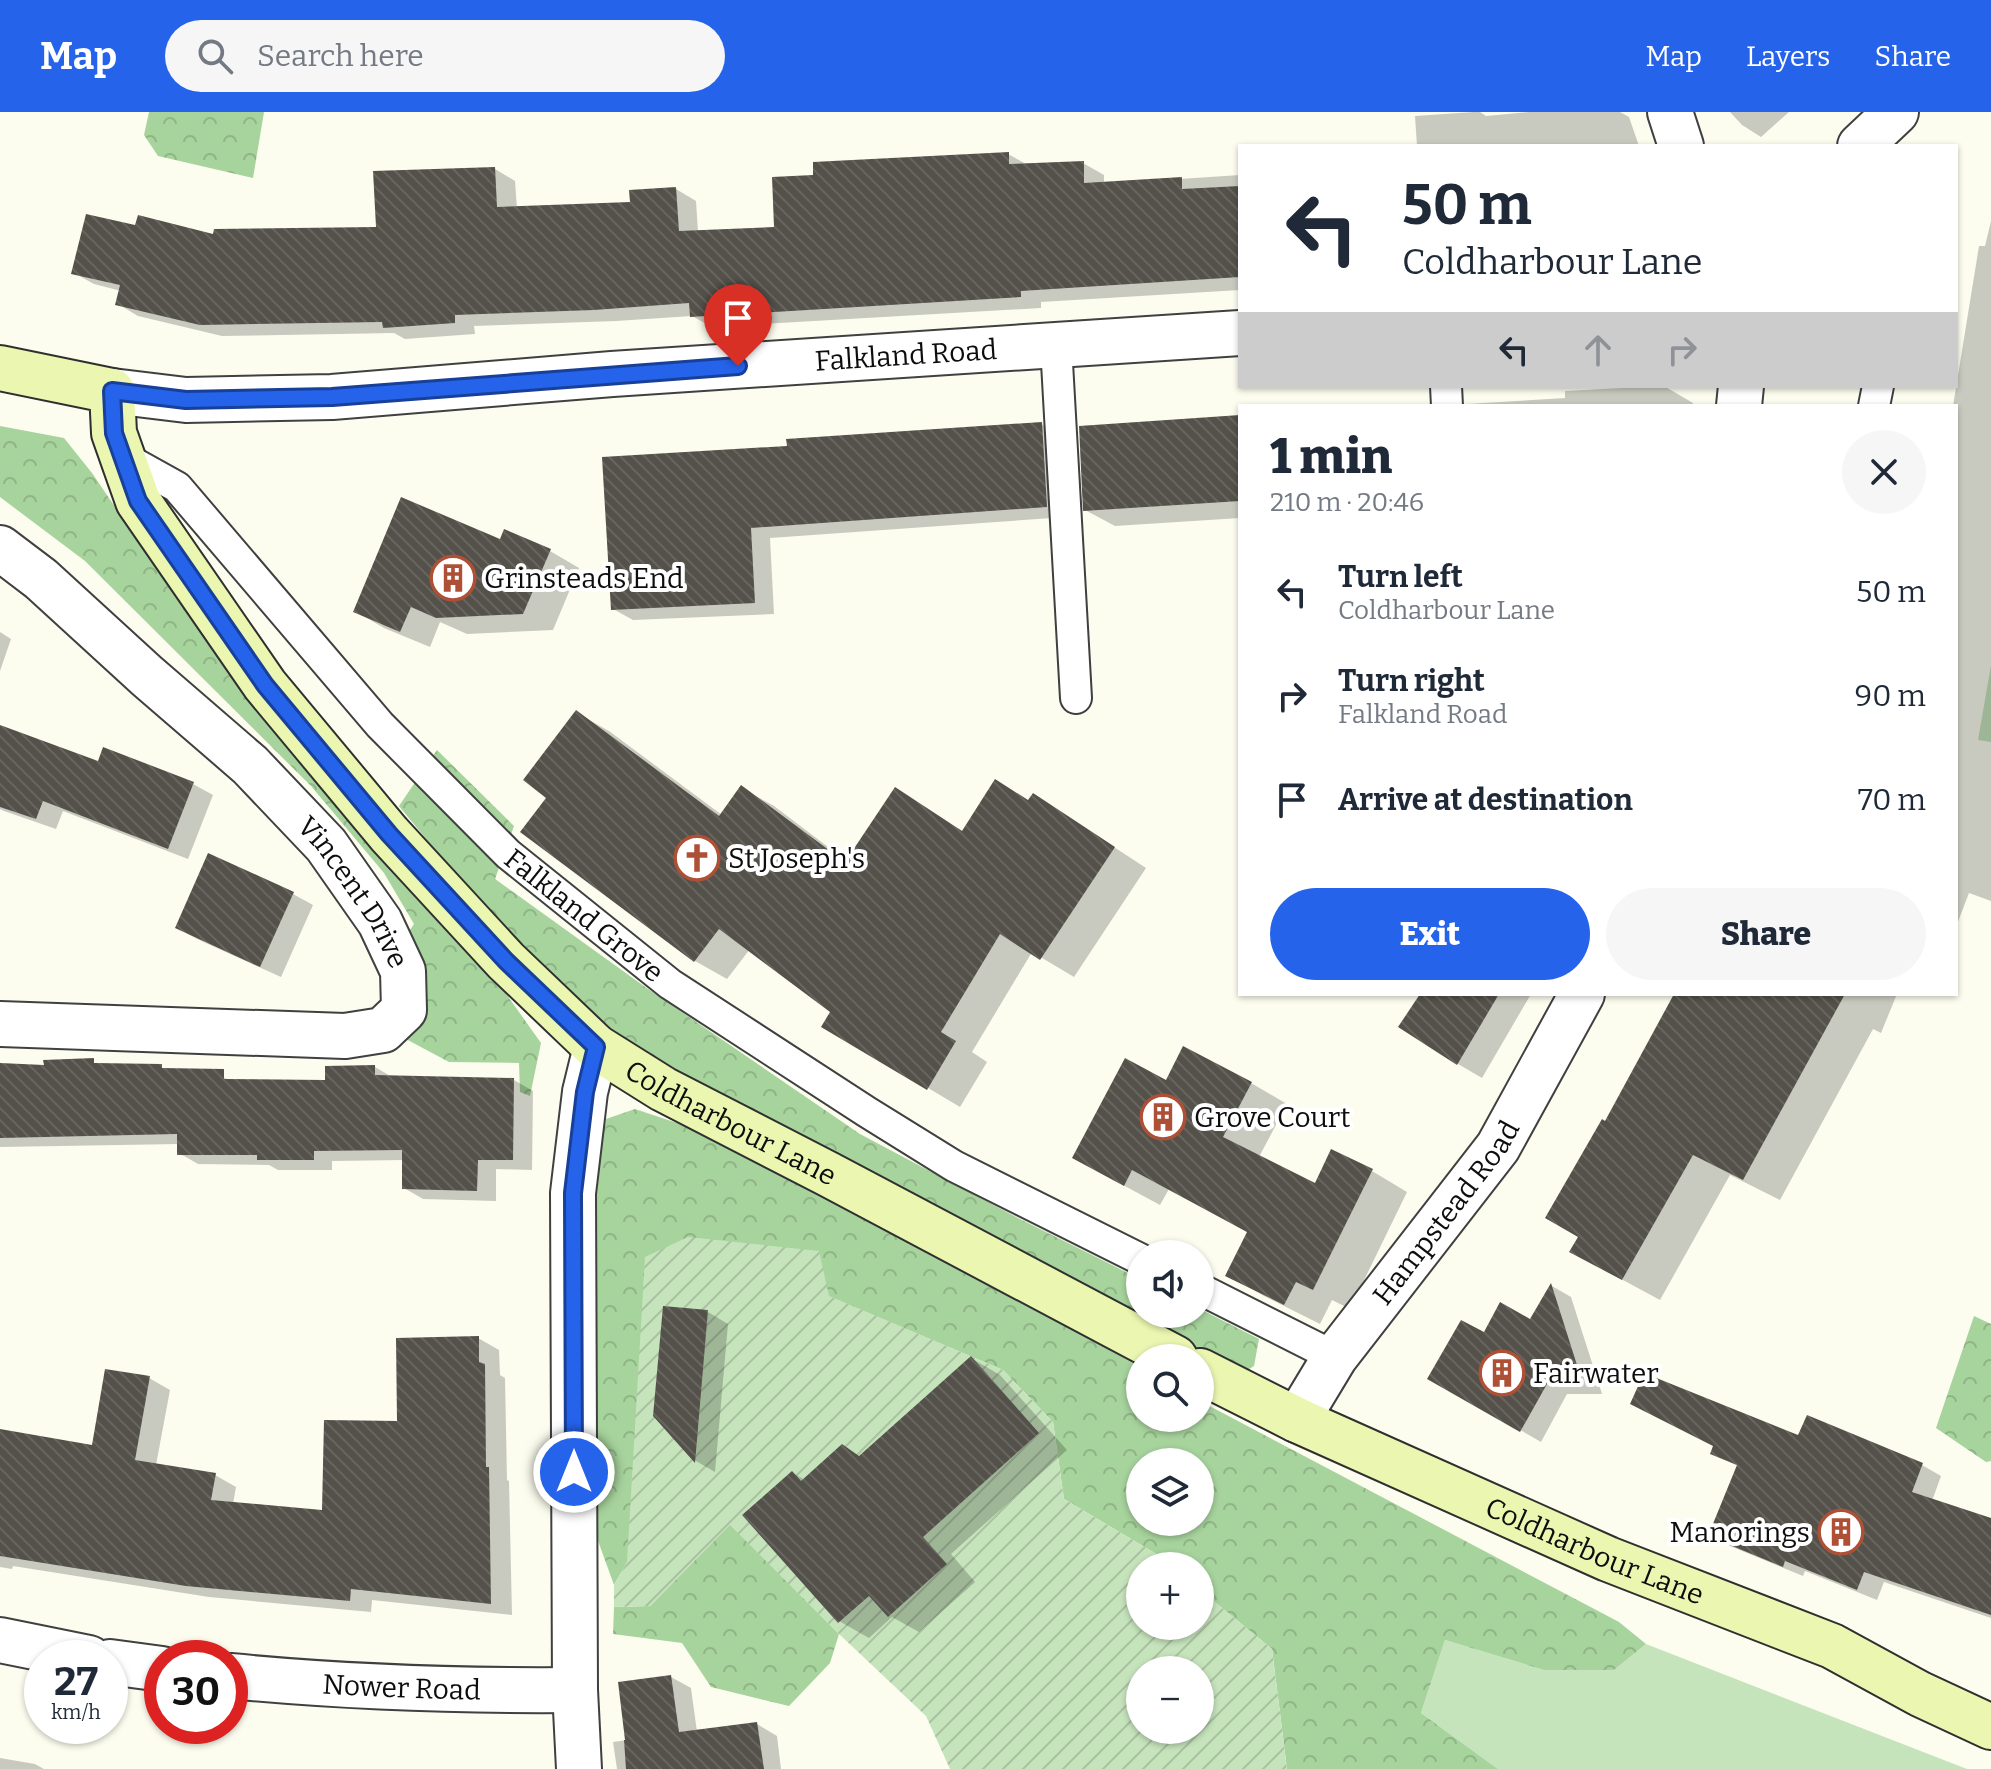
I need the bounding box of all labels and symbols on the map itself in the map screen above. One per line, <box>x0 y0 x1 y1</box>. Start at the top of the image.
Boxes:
pin <box>704 284 772 366</box>
street label: Falkland Road <box>814 332 998 377</box>
building icon: Grinsteads End <box>429 554 477 602</box>
place label: Grinsteads End <box>484 562 684 595</box>
street label: Vincent Drive <box>291 809 415 973</box>
church icon: St Joseph's <box>673 834 721 882</box>
street label: Falkland Grove <box>498 841 670 989</box>
place label: St Joseph's <box>728 842 865 875</box>
street label: Coldharbour Lane <box>619 1053 842 1192</box>
building icon: Grove Court <box>1139 1093 1187 1141</box>
place label: Grove Court <box>1194 1101 1350 1134</box>
street label: Hampstead Road <box>1366 1115 1526 1311</box>
building icon: Fairwater <box>1478 1349 1526 1397</box>
place label: Fairwater <box>1533 1357 1659 1390</box>
position arrow <box>532 1430 616 1514</box>
street label: Coldharbour Lane <box>1480 1490 1709 1611</box>
building icon: Manorings <box>1817 1508 1865 1556</box>
place label: Manorings <box>1670 1516 1810 1549</box>
speed limit sign: 30 <box>144 1640 248 1744</box>
street label: Nower Road <box>321 1667 481 1706</box>

